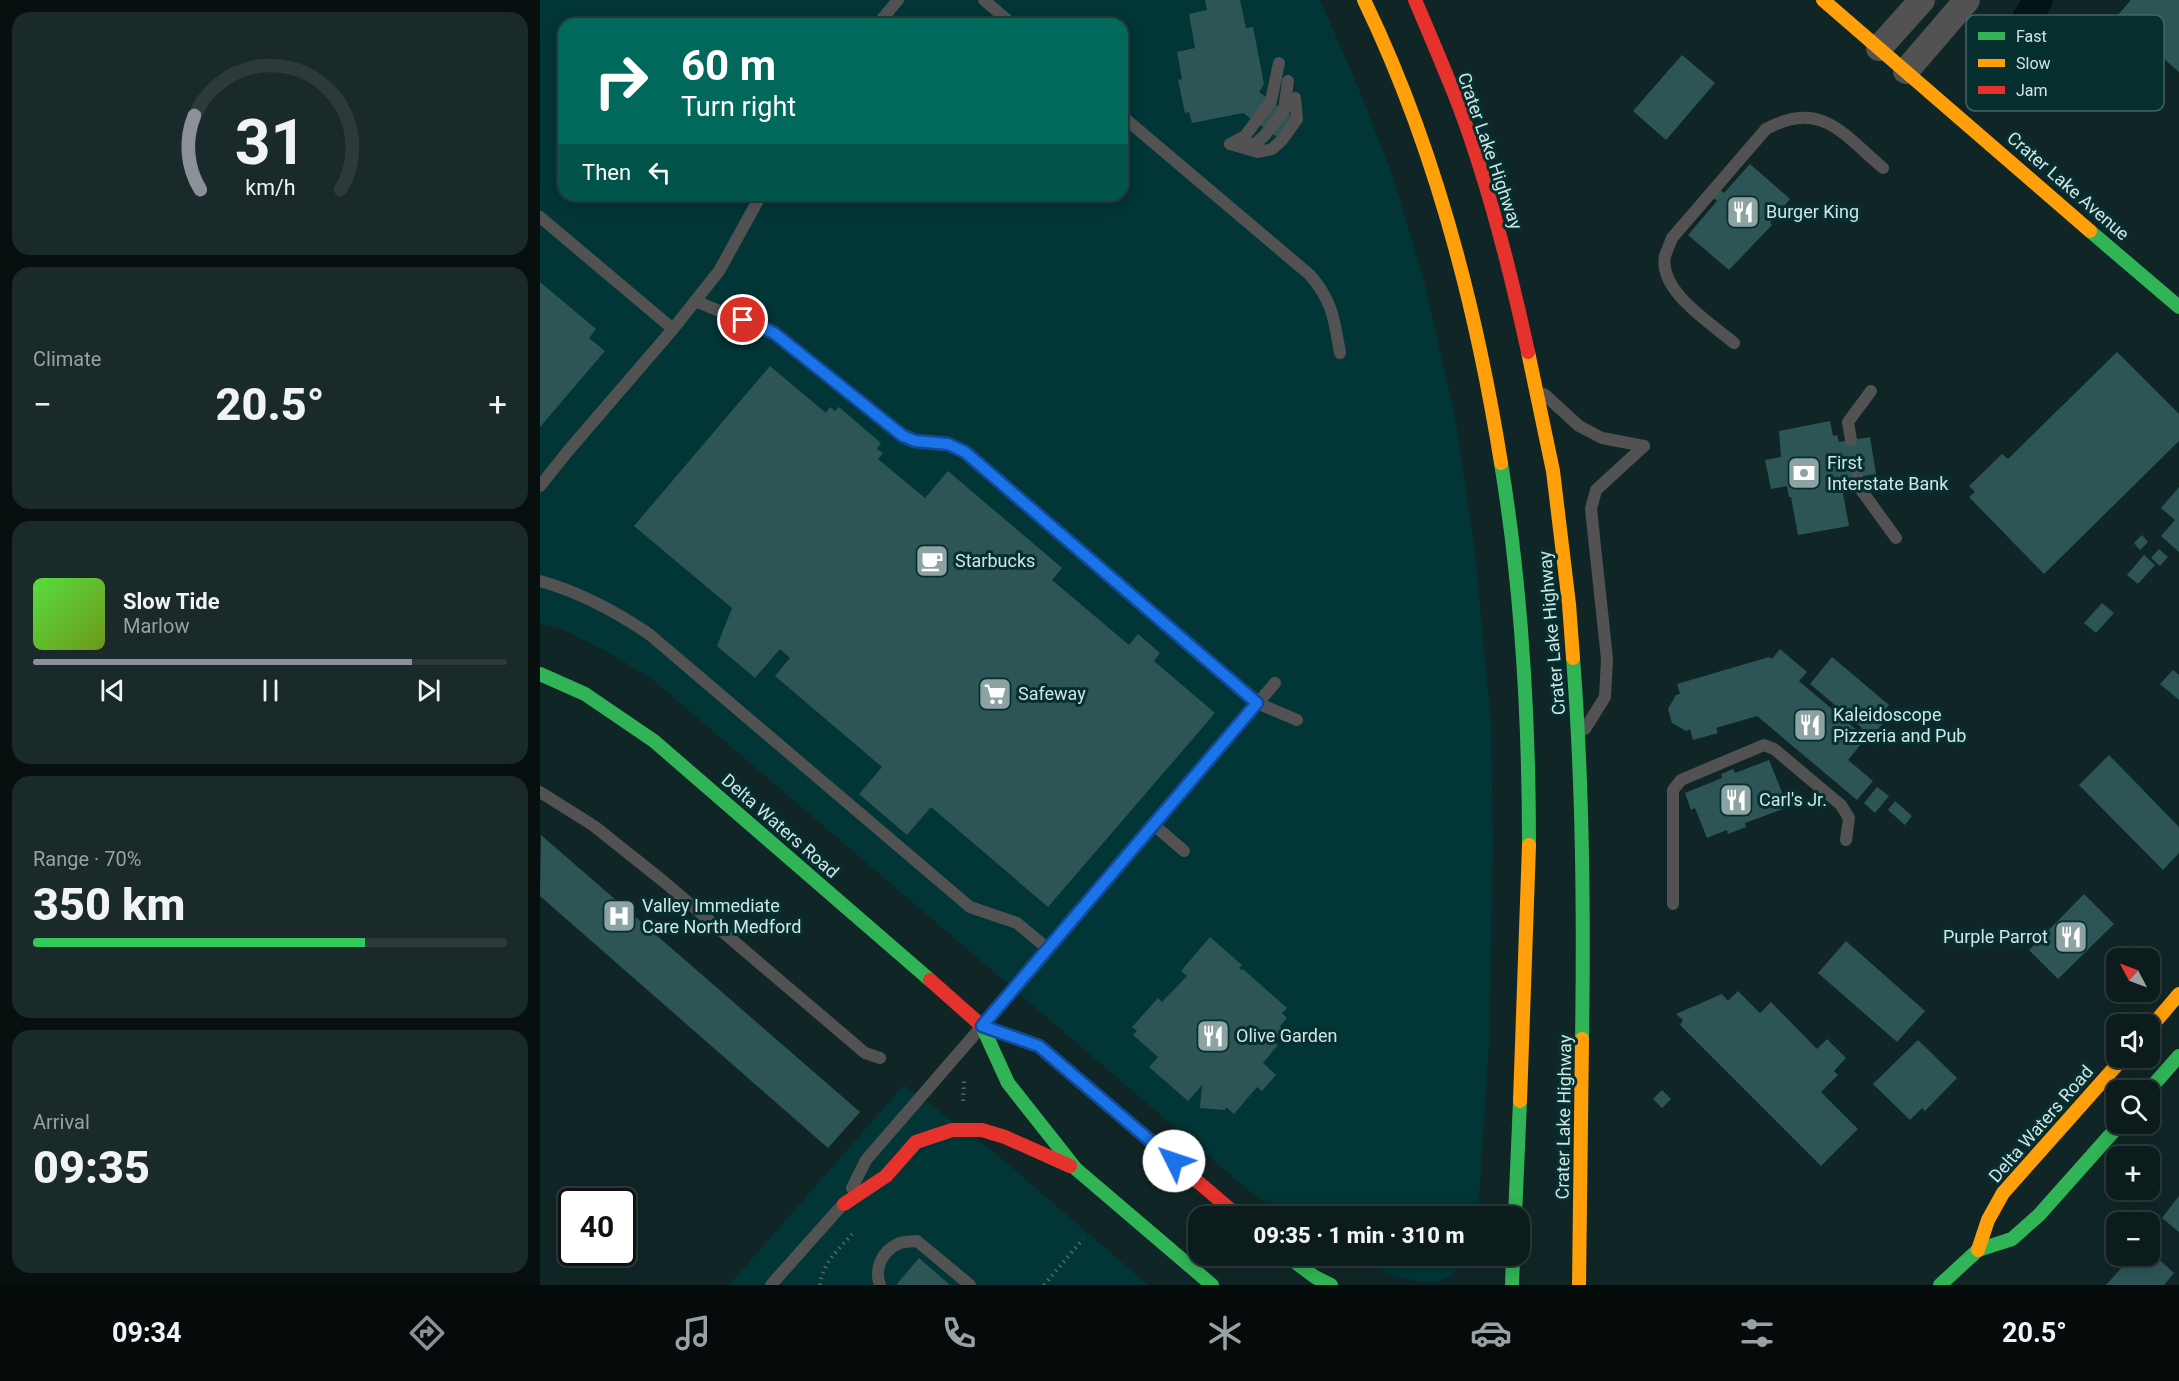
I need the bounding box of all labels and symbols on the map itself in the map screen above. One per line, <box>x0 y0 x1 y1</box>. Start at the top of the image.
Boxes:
legend <box>1966 15 2164 111</box>
text: Fast <box>2016 27 2047 46</box>
text: Slow <box>2016 54 2051 73</box>
street label: Crater Lake Highway <box>1454 70 1527 233</box>
text: Jam <box>2016 81 2048 100</box>
street label: Crater Lake Avenue <box>2003 127 2134 244</box>
restaurant icon: Burger King <box>1725 194 1761 230</box>
place label: Burger King <box>1766 201 1859 222</box>
pin <box>717 294 768 345</box>
place label: First Interstate Bank <box>1827 452 1949 494</box>
bank icon: First Interstate Bank <box>1786 455 1822 491</box>
cafe icon: Starbucks <box>914 543 950 579</box>
place label: Starbucks <box>955 550 1035 571</box>
street label: Crater Lake Highway <box>1534 550 1569 716</box>
supermarket icon: Safeway <box>977 676 1013 712</box>
place label: Safeway <box>1018 683 1086 704</box>
place label: Kaleidoscope Pizzeria and Pub <box>1833 704 1966 746</box>
restaurant icon: Kaleidoscope Pizzeria and Pub <box>1792 707 1828 743</box>
street label: Delta Waters Road <box>718 769 843 882</box>
restaurant icon: Carl's Jr. <box>1718 782 1754 818</box>
place label: Carl's Jr. <box>1759 789 1827 810</box>
place label: Valley Immediate Care North Medford <box>642 895 801 937</box>
hospital icon: Valley Immediate Care North Medford <box>601 898 637 934</box>
restaurant icon: Purple Parrot <box>2053 919 2089 955</box>
place label: Purple Parrot <box>1943 926 2048 947</box>
north arrow <box>2106 948 2160 1002</box>
restaurant icon: Olive Garden <box>1195 1018 1231 1054</box>
place label: Olive Garden <box>1236 1025 1337 1046</box>
street label: Crater Lake Highway <box>1552 1034 1575 1199</box>
street label: Delta Waters Road <box>1984 1061 2097 1186</box>
position arrow <box>1142 1129 1206 1193</box>
speed limit sign: 40 <box>558 1188 636 1266</box>

